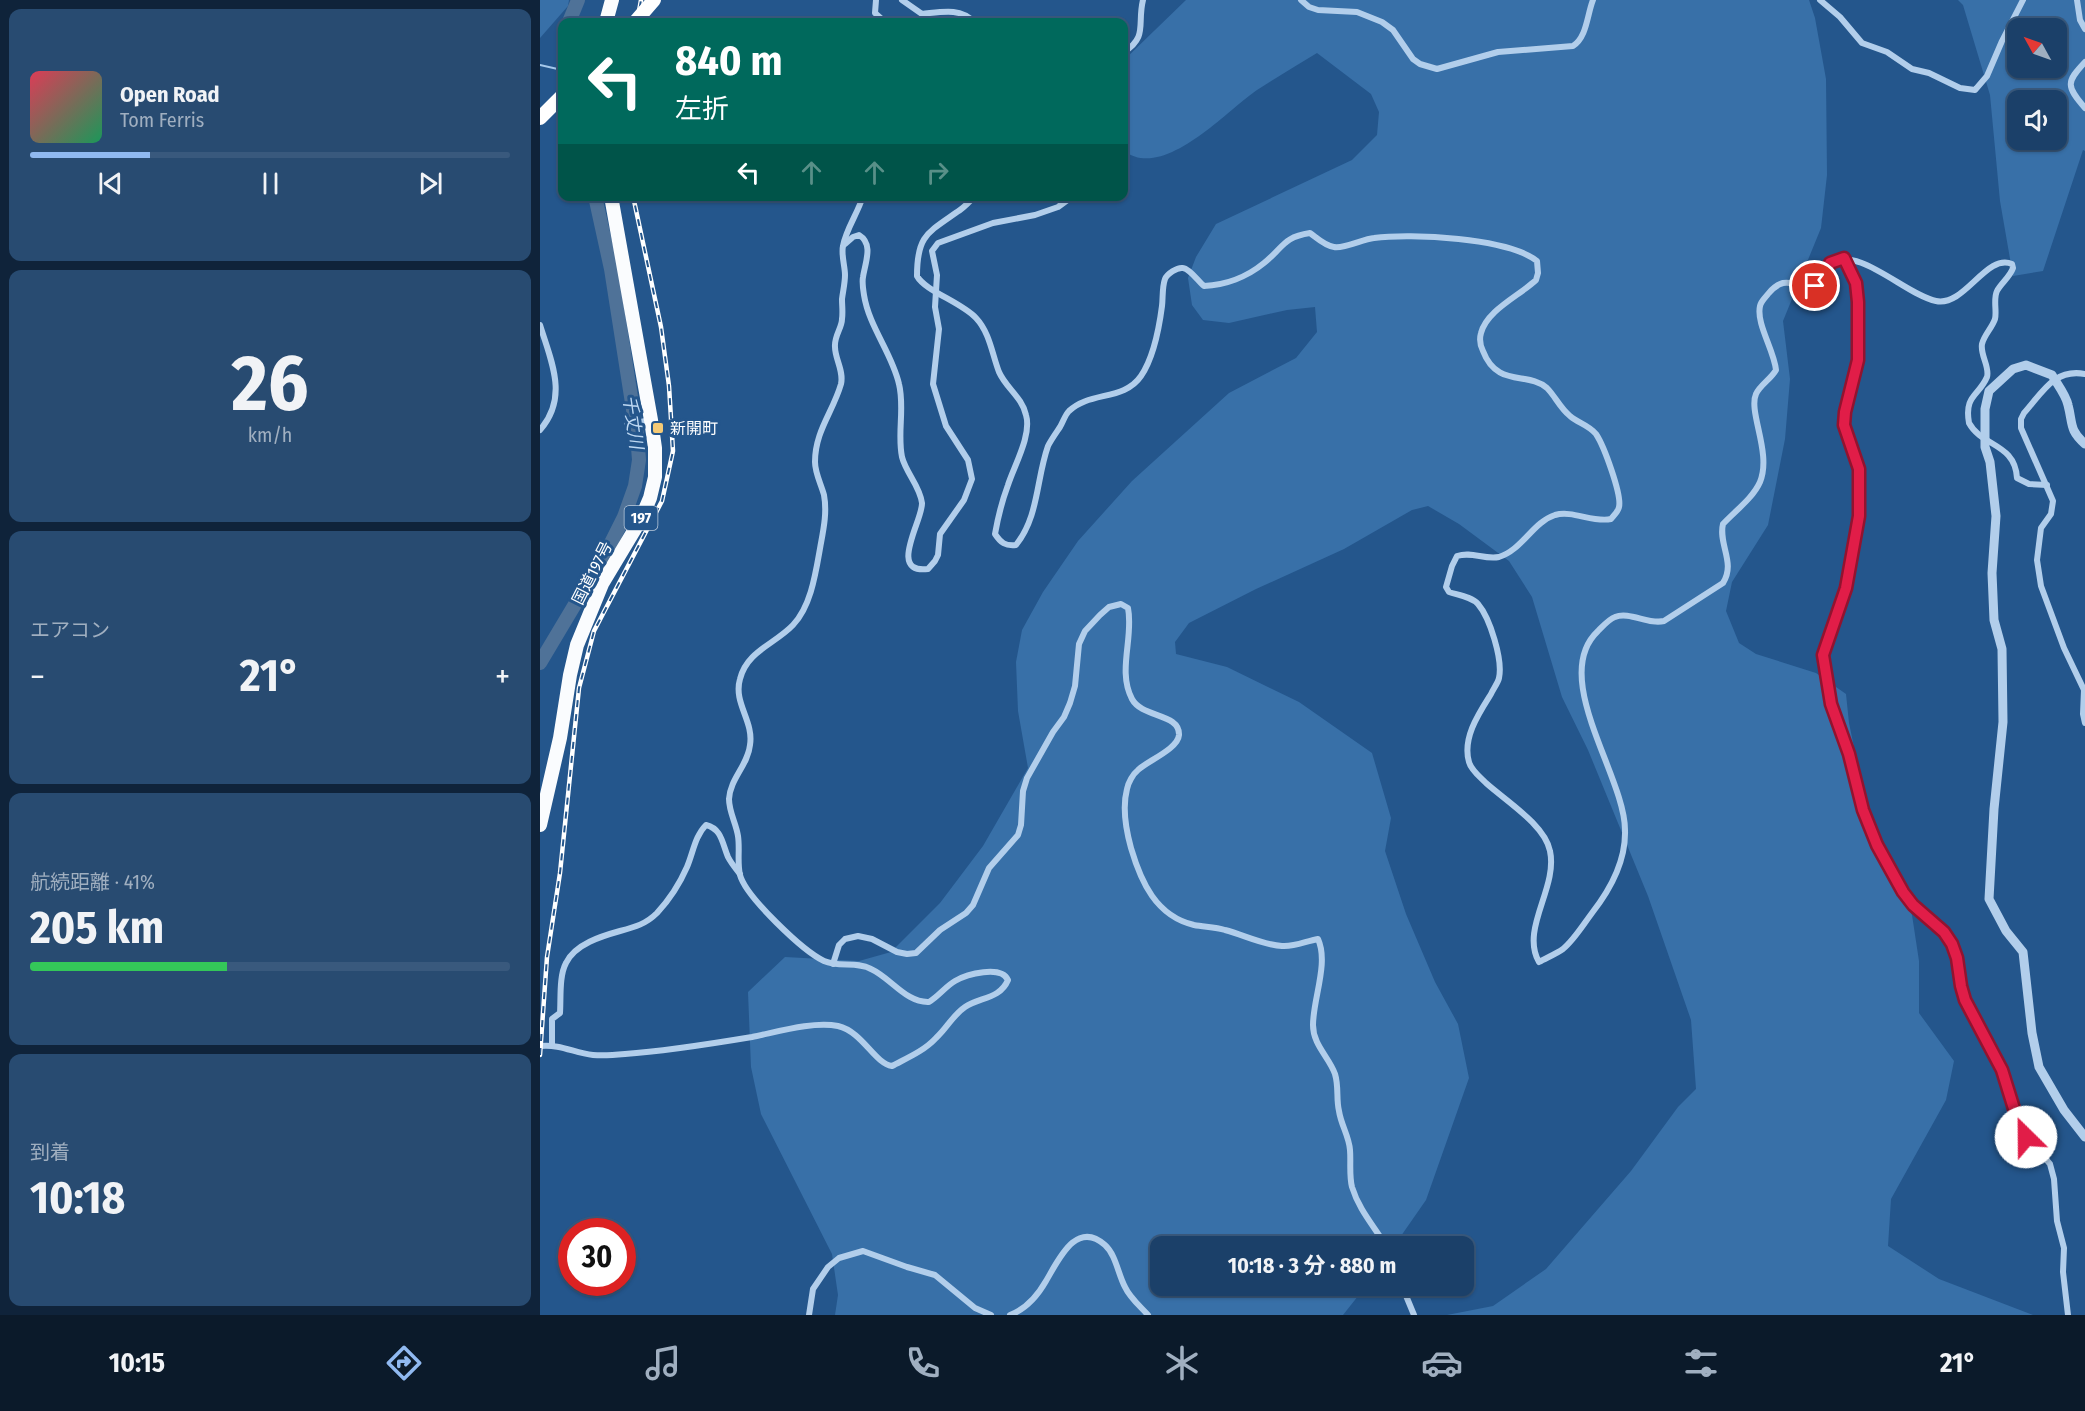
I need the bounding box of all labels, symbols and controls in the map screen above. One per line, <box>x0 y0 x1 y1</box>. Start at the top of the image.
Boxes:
north arrow <box>2007 18 2067 78</box>
map controls <box>2007 18 2067 150</box>
text: 840 m <box>675 36 782 86</box>
icon: left <box>576 42 654 120</box>
text: Open Road <box>120 81 220 108</box>
button: sound <box>2007 90 2067 150</box>
text: 左折 <box>675 93 729 125</box>
text: Tom Ferris <box>120 108 204 132</box>
icon: left <box>732 156 765 189</box>
icon: ahead <box>795 156 828 189</box>
icon: ahead <box>858 156 891 189</box>
icon: right <box>921 156 954 189</box>
icon: previous <box>94 167 127 200</box>
icon: pause <box>254 167 287 200</box>
icon: next <box>414 167 447 200</box>
pin <box>1789 260 1840 311</box>
icon: arrive <box>1798 269 1831 302</box>
text: 26 <box>232 337 308 431</box>
water label: 千丈川 <box>618 394 648 452</box>
place label: 新開町 <box>670 419 718 438</box>
marker: 新開町 <box>651 421 665 435</box>
text: km/h <box>248 423 292 447</box>
road number: 197 <box>624 506 658 530</box>
street label: 国道197号 <box>568 538 616 608</box>
text: エアコン <box>30 618 110 642</box>
text: 21° <box>240 649 300 703</box>
text: − <box>30 657 45 697</box>
text: + <box>495 657 510 697</box>
text: 航続距離 · 41% <box>30 870 155 894</box>
text: 205 km <box>30 901 164 955</box>
position arrow <box>1994 1105 2058 1169</box>
text: 到着 <box>30 1140 70 1164</box>
text: 10:18 <box>30 1171 125 1225</box>
speed limit sign: 30 <box>558 1218 636 1296</box>
text: 10:18 · 3 分 · 880 m <box>1228 1252 1396 1279</box>
icon: directions <box>383 1342 425 1384</box>
icon: music <box>642 1342 684 1384</box>
icon: phone <box>902 1342 944 1384</box>
icon: climate <box>1161 1342 1203 1384</box>
icon: car <box>1421 1342 1463 1384</box>
icon: filters <box>1680 1342 1722 1384</box>
text: 10:15 <box>109 1347 165 1379</box>
text: 21° <box>1940 1347 1976 1379</box>

